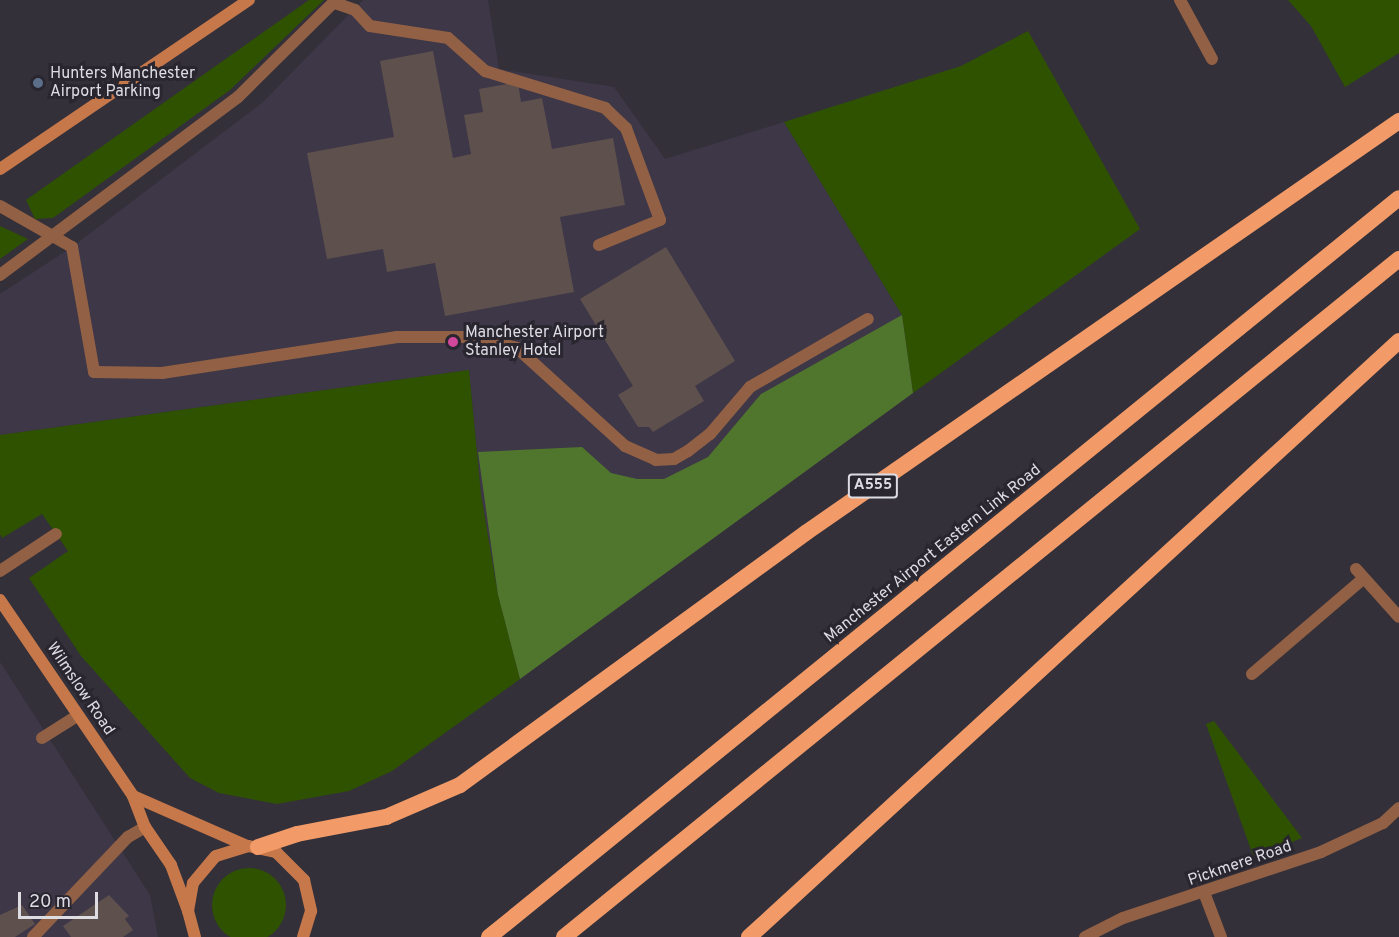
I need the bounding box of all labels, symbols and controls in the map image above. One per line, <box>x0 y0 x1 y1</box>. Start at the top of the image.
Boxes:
place label: Hunters Manchester Airport Parking <box>50 64 195 102</box>
marker: Hunters Manchester Airport Parking <box>31 76 45 90</box>
place label: Manchester Airport Stanley Hotel <box>465 323 605 361</box>
marker: Manchester Airport Stanley Hotel <box>446 335 460 349</box>
street label: Manchester Airport Eastern Link Road <box>821 460 1045 648</box>
road number: A555 <box>848 474 898 498</box>
street label: Wilmslow Road <box>42 639 118 739</box>
street label: Pickmere Road <box>1186 837 1294 891</box>
scale bar <box>21 880 100 918</box>
text: 20 m <box>29 891 71 914</box>

